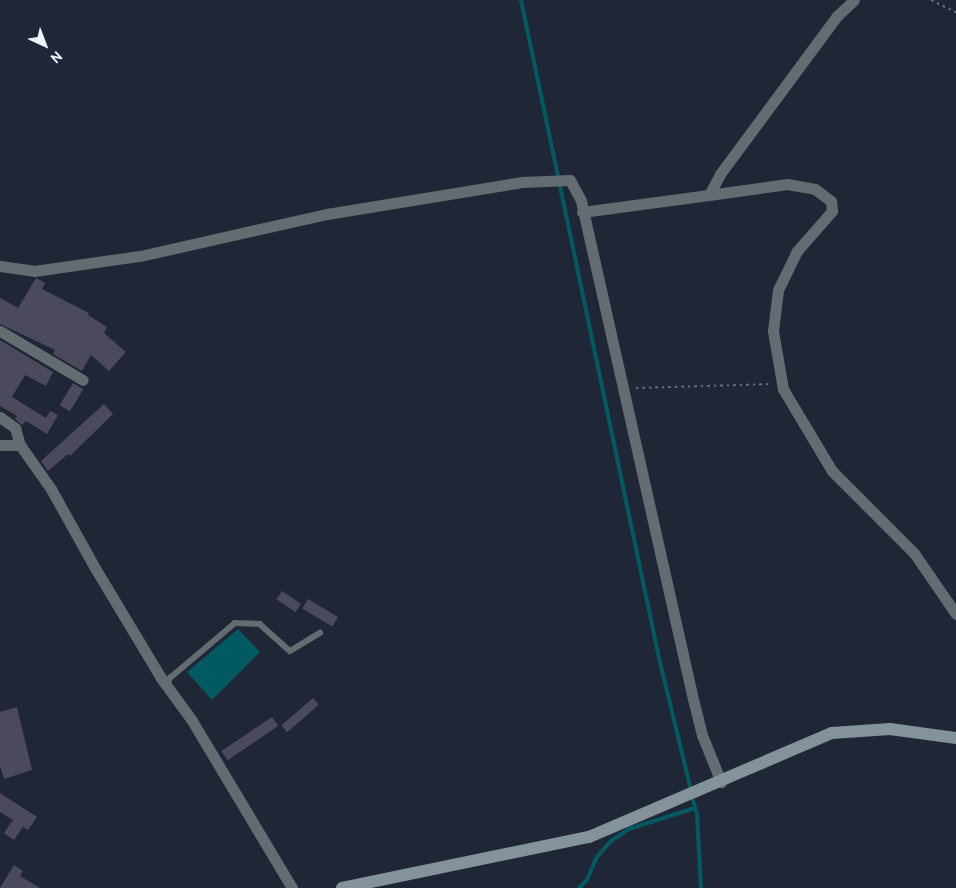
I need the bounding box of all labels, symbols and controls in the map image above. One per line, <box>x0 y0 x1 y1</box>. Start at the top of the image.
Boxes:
north arrow <box>20 20 70 70</box>
text: N <box>46 47 65 66</box>

